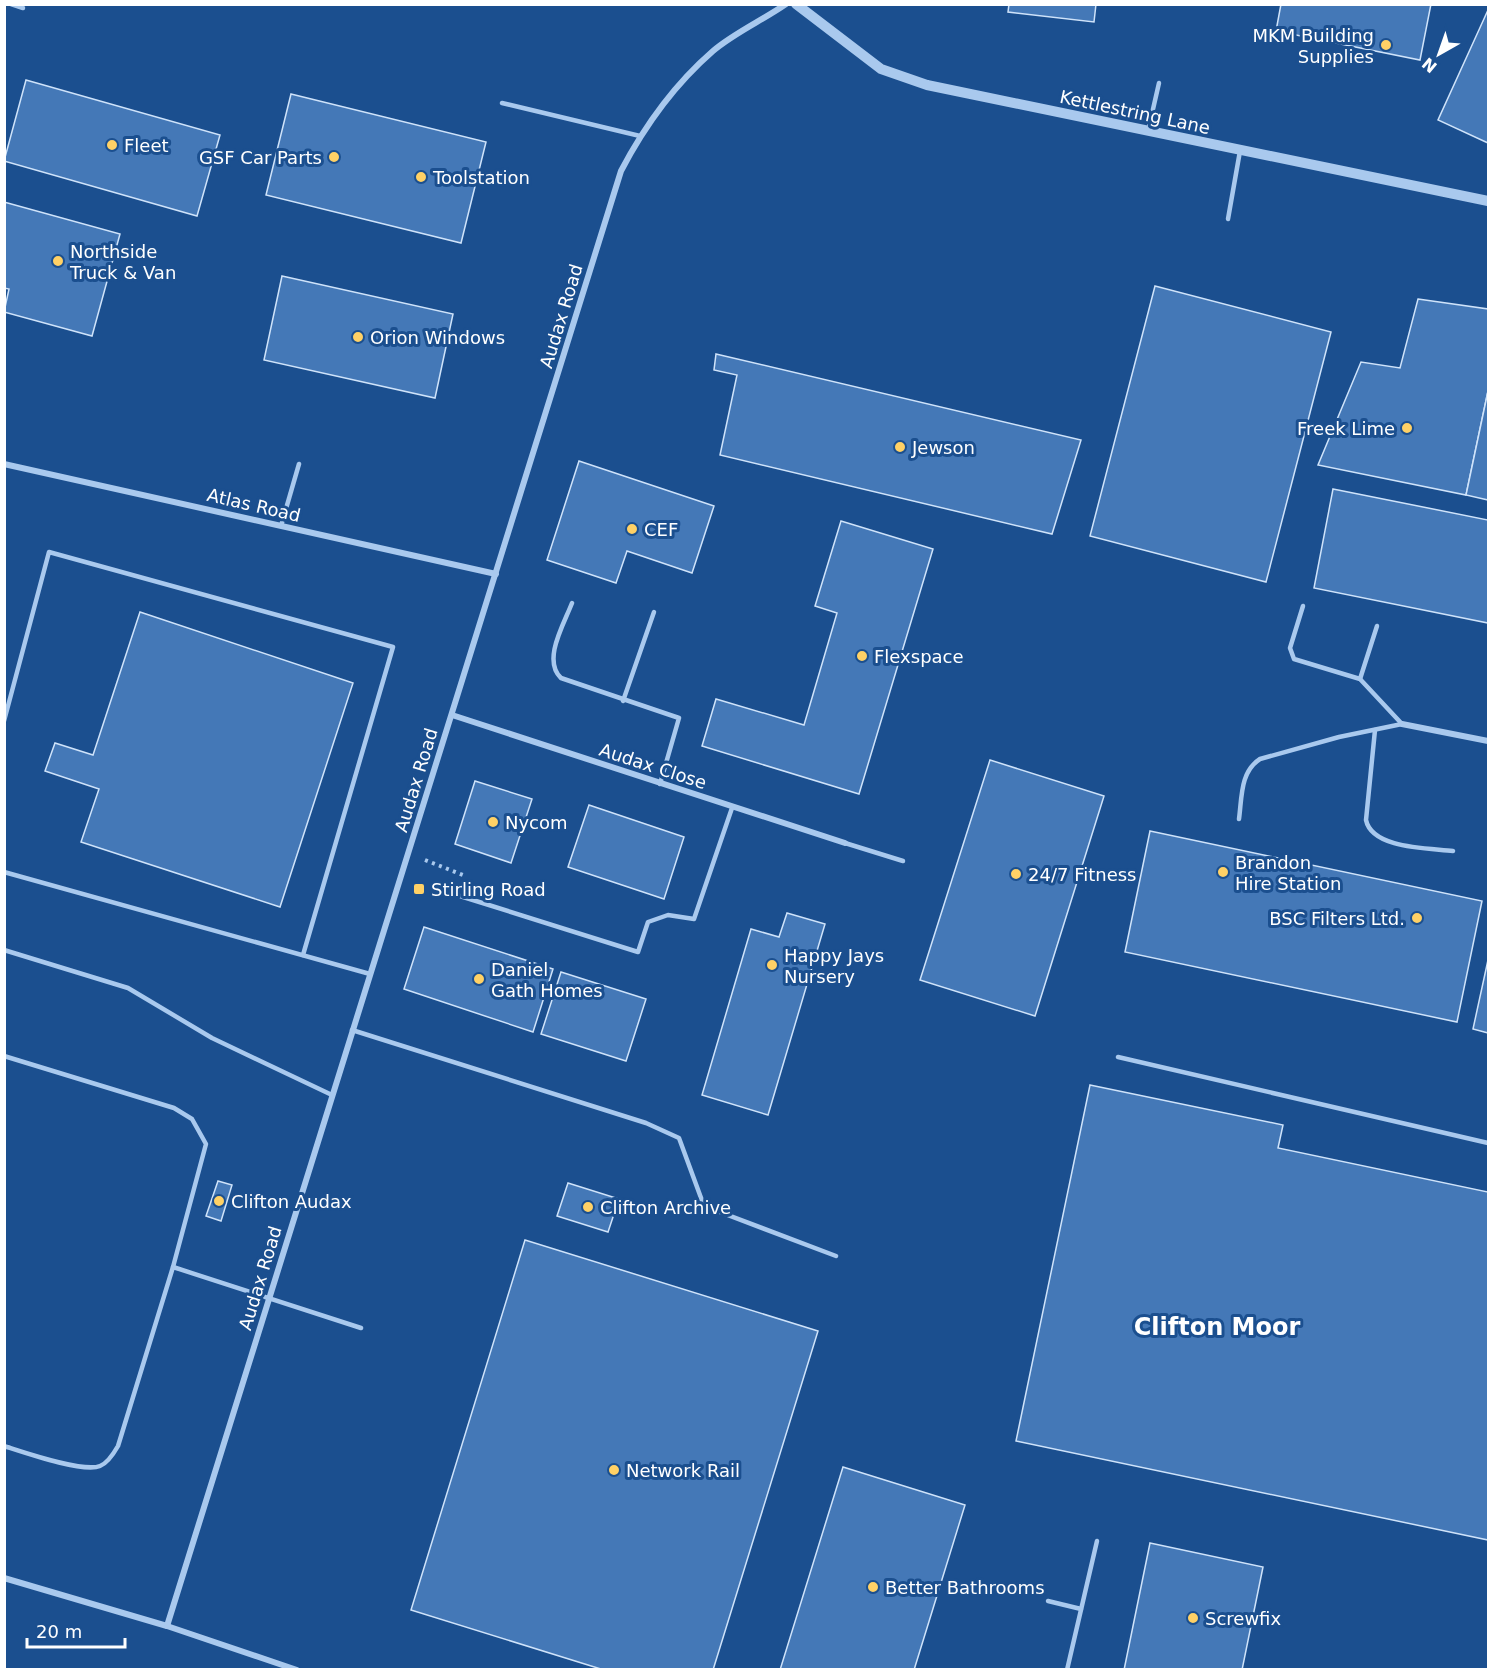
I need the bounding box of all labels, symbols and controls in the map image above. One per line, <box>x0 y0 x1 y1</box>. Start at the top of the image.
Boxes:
north arrow <box>1409 24 1469 84</box>
place label: MKM Building Supplies <box>1252 25 1374 67</box>
marker: MKM Building Supplies <box>1379 38 1393 52</box>
text: N <box>1418 54 1441 77</box>
street label: Kettlestring Lane <box>1058 86 1212 138</box>
place label: Fleet <box>124 135 169 156</box>
marker: Fleet <box>105 138 119 152</box>
place label: GSF Car Parts <box>199 147 322 168</box>
marker: GSF Car Parts <box>327 150 341 164</box>
place label: Toolstation <box>432 167 530 188</box>
marker: Toolstation <box>414 170 428 184</box>
place label: Northside Truck & Van <box>69 241 176 283</box>
marker: Northside Truck & Van <box>51 254 65 268</box>
street label: Audax Road <box>535 261 587 371</box>
place label: Orion Windows <box>370 327 505 348</box>
marker: Orion Windows <box>351 330 365 344</box>
place label: Freek Lime <box>1297 418 1395 439</box>
marker: Freek Lime <box>1400 421 1414 435</box>
place label: Jewson <box>911 437 975 458</box>
marker: Jewson <box>893 440 907 454</box>
street label: Atlas Road <box>205 484 303 526</box>
place label: CEF <box>644 519 678 540</box>
marker: CEF <box>625 522 639 536</box>
place label: Flexspace <box>874 646 964 667</box>
marker: Flexspace <box>855 649 869 663</box>
street label: Audax Road <box>390 725 442 835</box>
street label: Audax Close <box>597 739 709 793</box>
place label: Nycom <box>505 812 568 833</box>
marker: Nycom <box>486 815 500 829</box>
place label: Brandon Hire Station <box>1235 852 1341 894</box>
place label: 24/7 Fitness <box>1028 864 1136 885</box>
marker: Brandon Hire Station <box>1216 865 1230 879</box>
marker: 24/7 Fitness <box>1009 867 1023 881</box>
place label: Stirling Road <box>431 879 546 900</box>
marker: Stirling Road <box>412 882 426 896</box>
place label: BSC Filters Ltd. <box>1269 908 1405 929</box>
marker: BSC Filters Ltd. <box>1410 911 1424 925</box>
place label: Happy Jays Nursery <box>784 945 884 987</box>
marker: Happy Jays Nursery <box>765 958 779 972</box>
place label: Daniel Gath Homes <box>491 959 603 1001</box>
marker: Daniel Gath Homes <box>472 972 486 986</box>
place label: Clifton Audax <box>231 1191 352 1212</box>
marker: Clifton Audax <box>212 1194 226 1208</box>
place label: Clifton Archive <box>600 1197 731 1218</box>
marker: Clifton Archive <box>581 1200 595 1214</box>
street label: Audax Road <box>234 1223 286 1333</box>
district label: Clifton Moor <box>1134 1313 1300 1341</box>
place label: Network Rail <box>626 1460 740 1481</box>
marker: Network Rail <box>607 1463 621 1477</box>
place label: Better Bathrooms <box>885 1577 1045 1598</box>
marker: Better Bathrooms <box>866 1580 880 1594</box>
place label: Screwfix <box>1205 1608 1281 1629</box>
scale bar <box>27 1611 124 1649</box>
marker: Screwfix <box>1186 1611 1200 1625</box>
text: 20 m <box>36 1621 82 1642</box>

